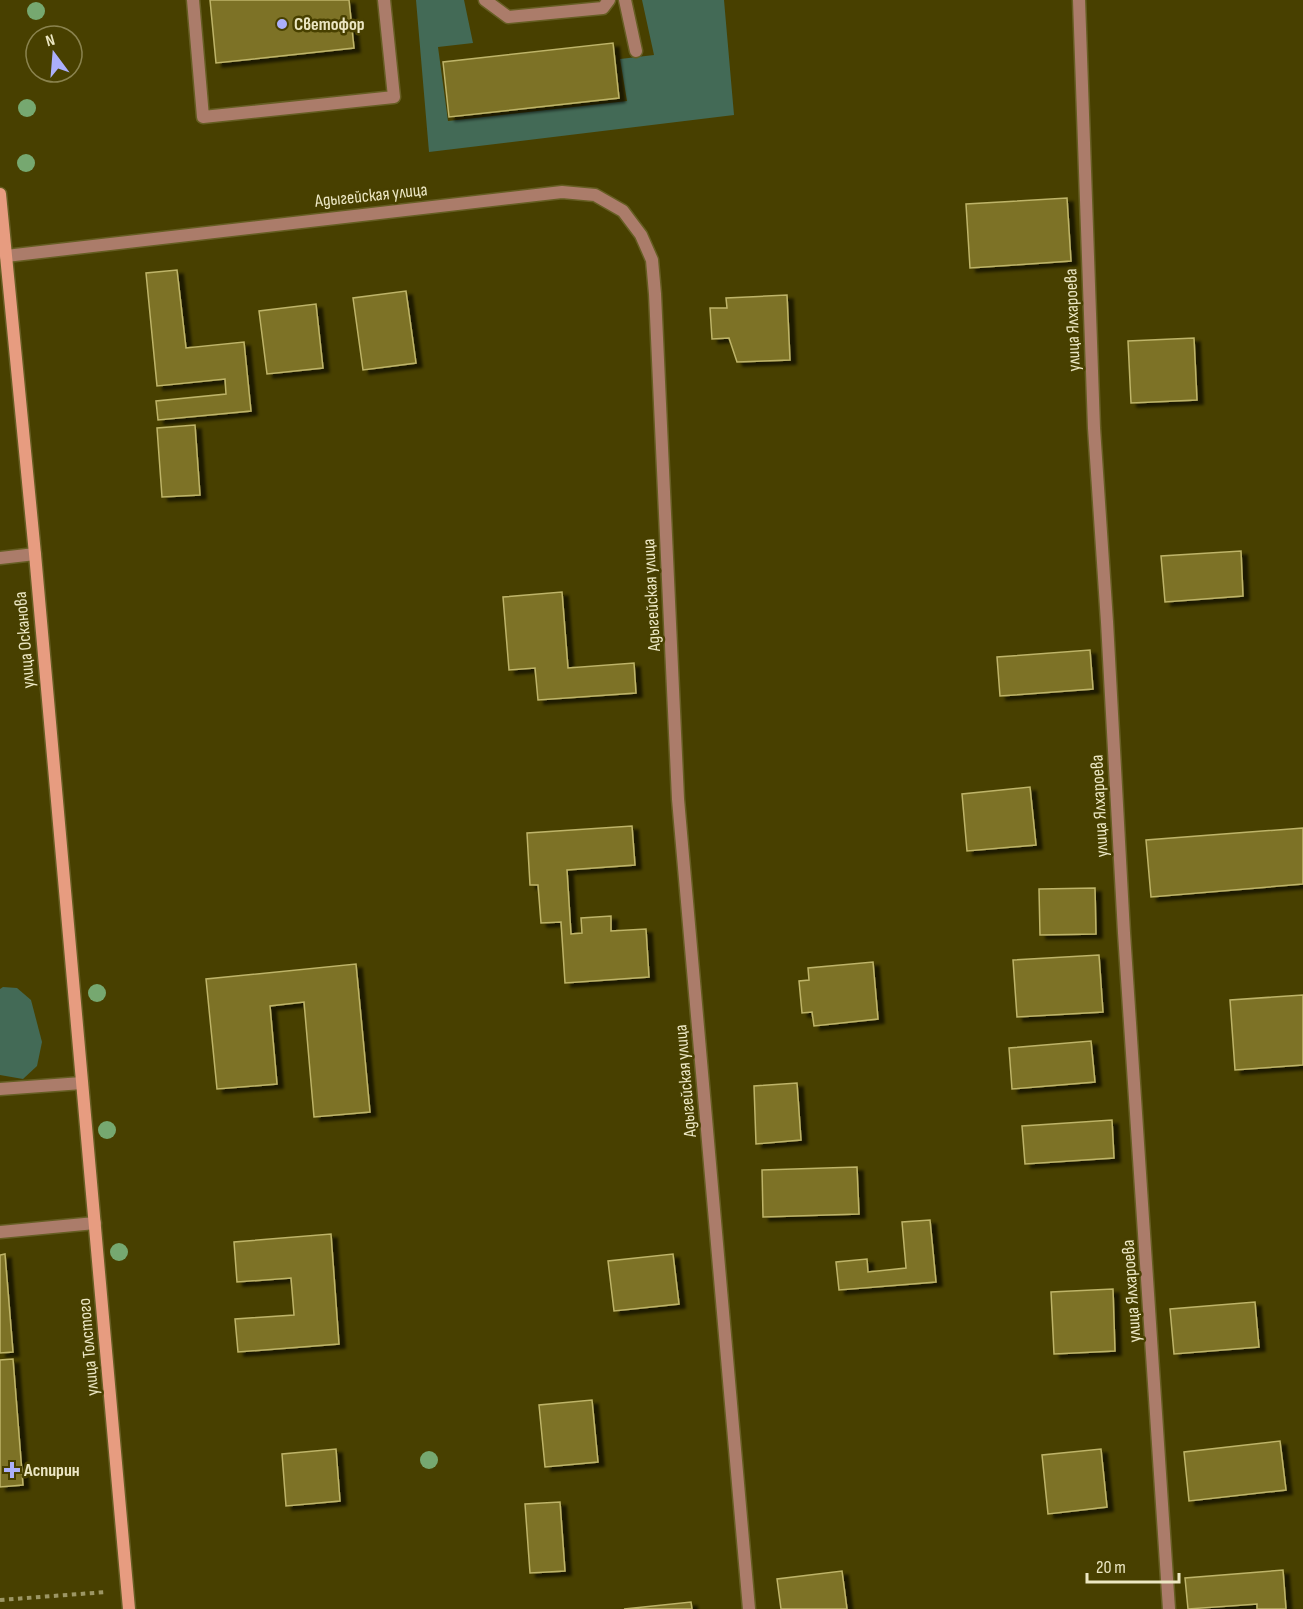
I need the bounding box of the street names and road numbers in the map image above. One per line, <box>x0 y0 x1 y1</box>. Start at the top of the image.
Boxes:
street label: Адыгейская улица <box>313 179 428 212</box>
street label: улица Ялхароева <box>1060 268 1085 372</box>
street label: Адыгейская улица <box>638 538 665 653</box>
street label: улица Осканова <box>10 591 39 689</box>
street label: улица Ялхароева <box>1086 754 1113 858</box>
street label: Адыгейская улица <box>670 1024 701 1139</box>
street label: улица Ялхароева <box>1117 1239 1146 1343</box>
street label: улица Толстого <box>74 1297 103 1397</box>

